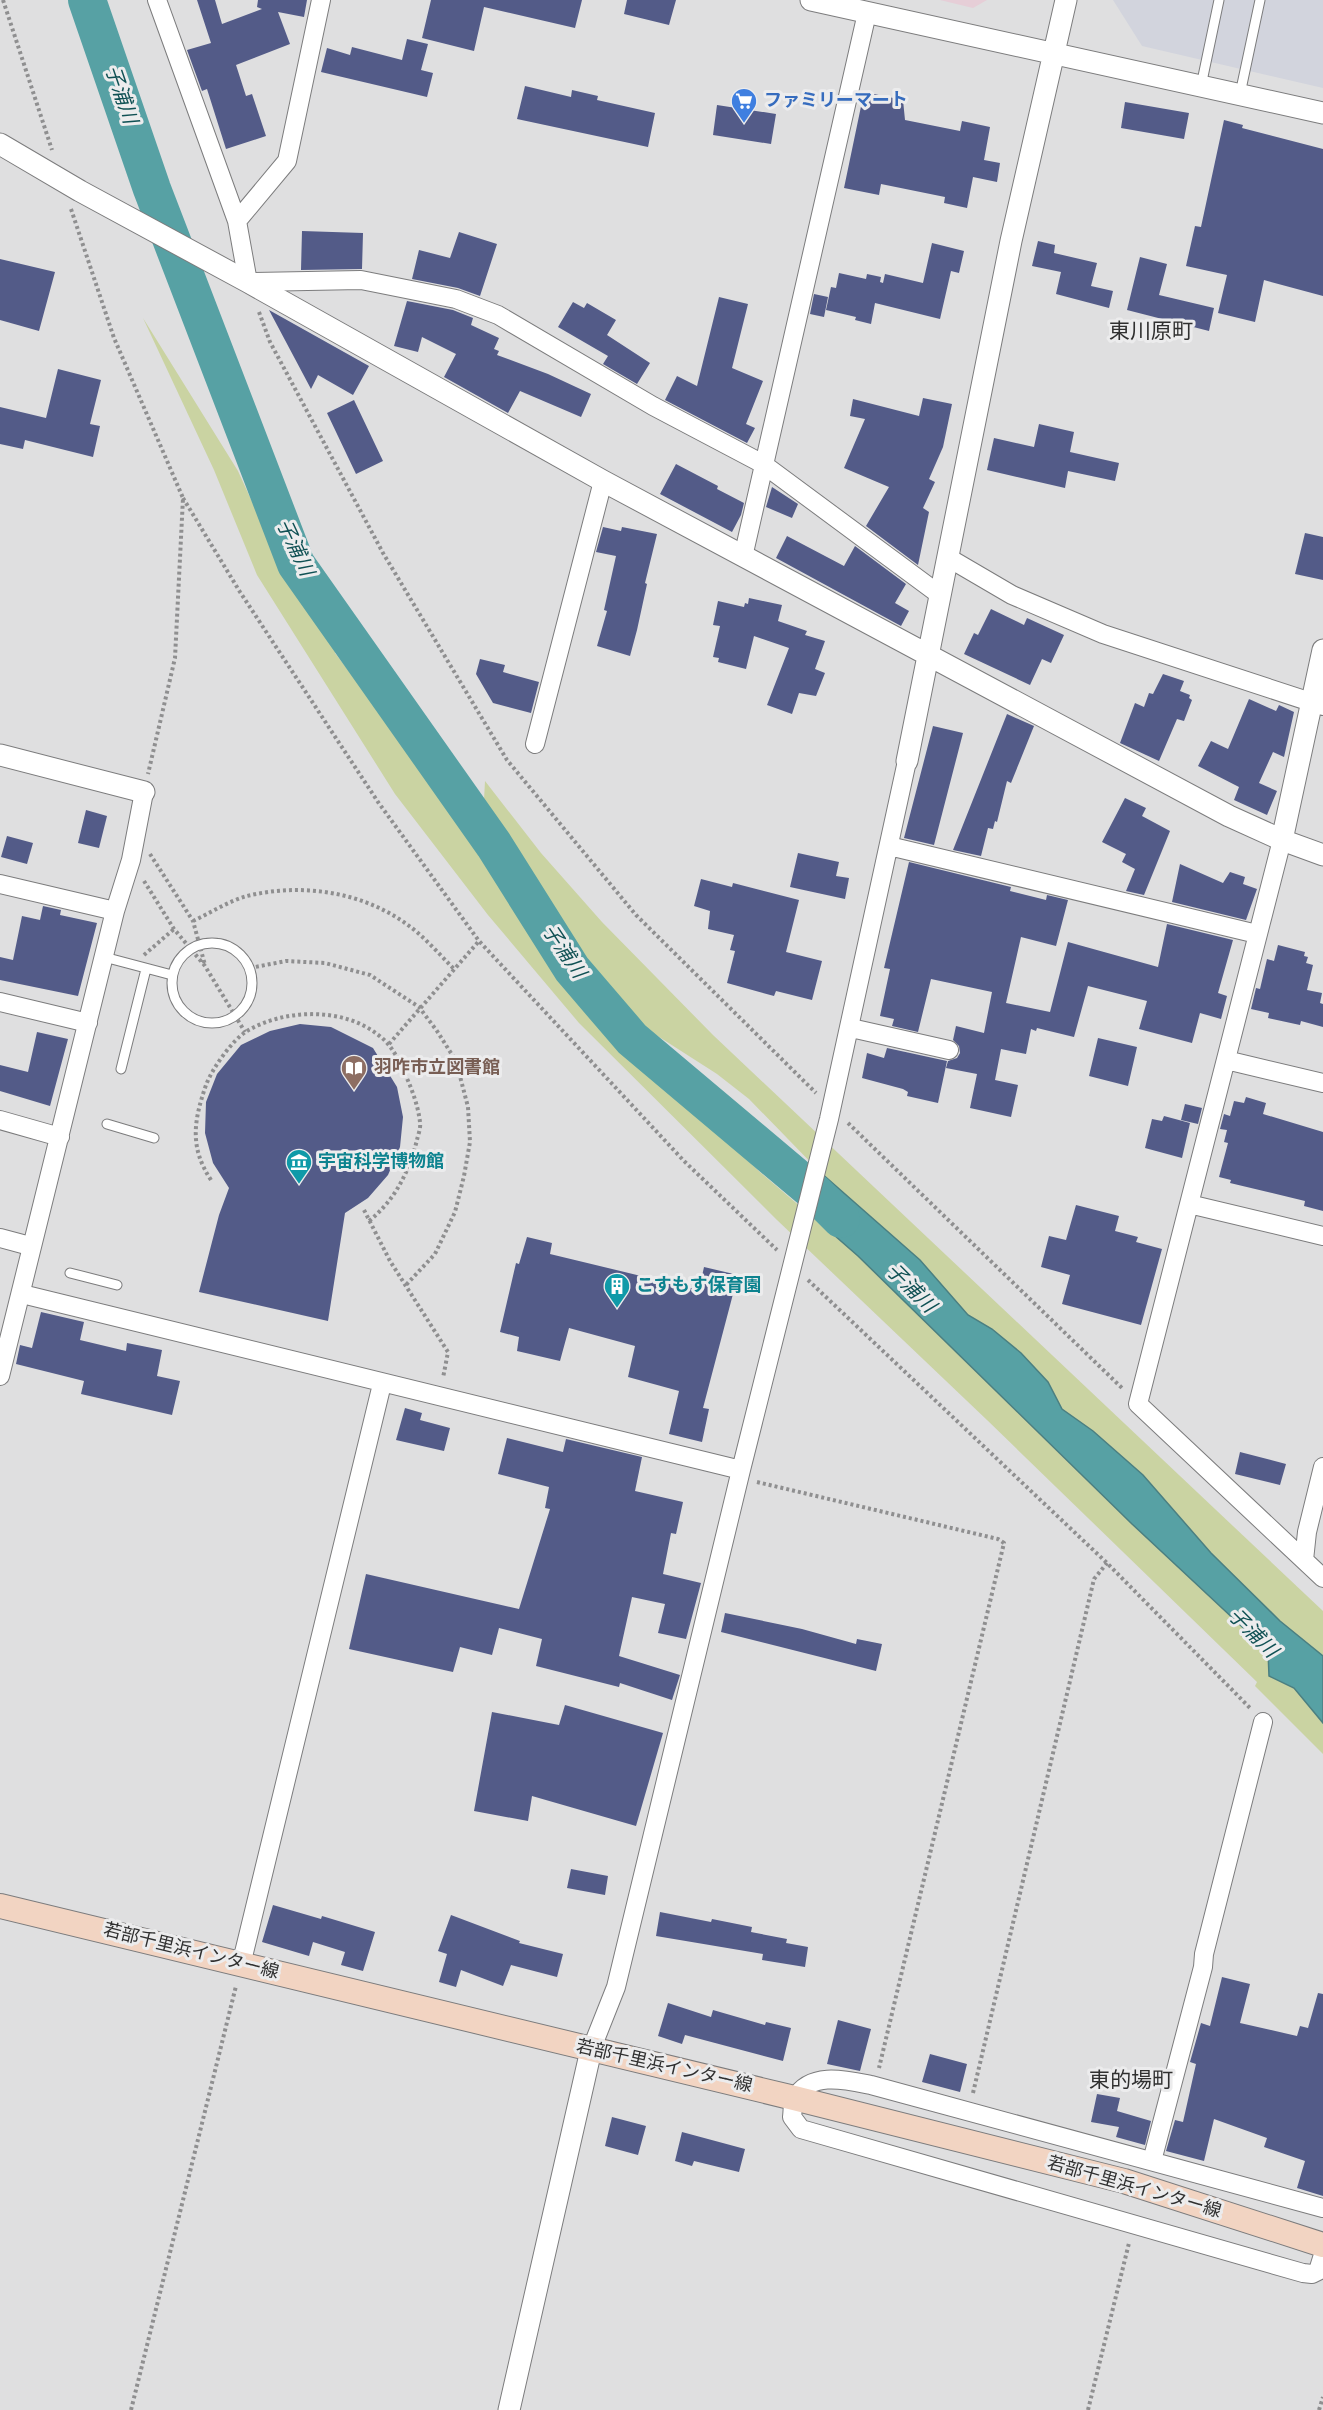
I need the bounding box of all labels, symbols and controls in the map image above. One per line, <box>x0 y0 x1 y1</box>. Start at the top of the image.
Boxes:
water label: 子浦川 <box>98 62 143 129</box>
supermarket icon: ファミリーマート <box>729 86 759 124</box>
place label: ファミリーマート <box>764 90 908 113</box>
district label: 東川原町 <box>1109 319 1193 346</box>
water label: 子浦川 <box>270 515 319 582</box>
water label: 子浦川 <box>535 920 592 986</box>
library icon: 羽咋市立図書館 <box>339 1053 369 1091</box>
place label: 羽咋市立図書館 <box>374 1057 500 1080</box>
museum icon: 宇宙科学博物館 <box>284 1147 314 1185</box>
place label: 宇宙科学博物館 <box>318 1151 444 1174</box>
water label: 子浦川 <box>880 1259 942 1321</box>
building icon: こすもす保育園 <box>602 1271 632 1309</box>
place label: こすもす保育園 <box>636 1275 762 1298</box>
water label: 子浦川 <box>1222 1604 1284 1666</box>
street label: 若部千里浜インター線 <box>101 1919 281 1985</box>
street label: 若部千里浜インター線 <box>574 2036 754 2098</box>
district label: 東的場町 <box>1089 2068 1173 2095</box>
street label: 若部千里浜インター線 <box>1044 2152 1224 2224</box>

